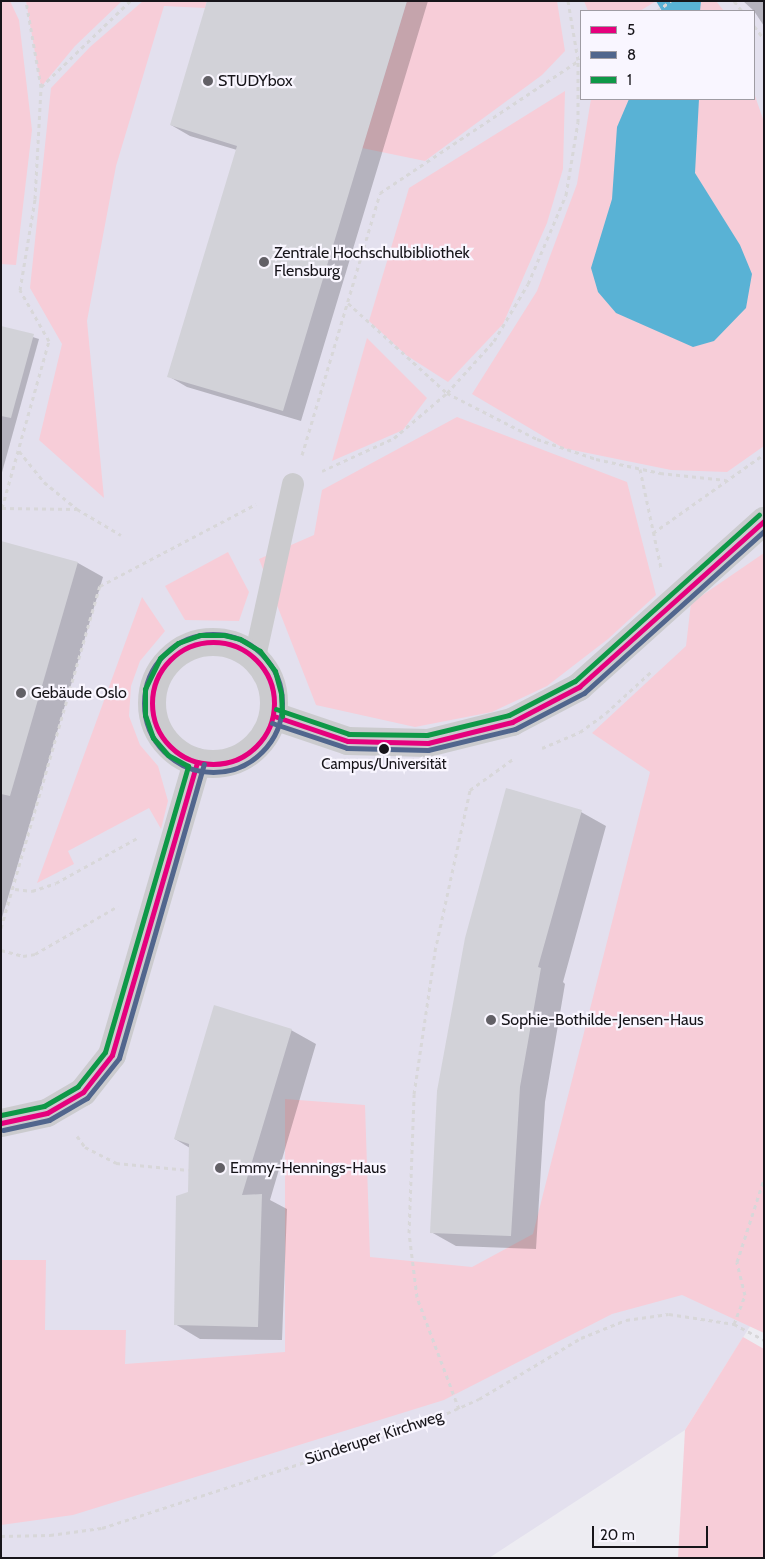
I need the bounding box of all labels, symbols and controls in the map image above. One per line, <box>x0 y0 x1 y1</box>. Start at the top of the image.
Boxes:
legend <box>580 10 755 100</box>
text: 5 <box>627 21 635 39</box>
text: 8 <box>627 46 636 64</box>
place label: STUDYbox <box>218 71 293 91</box>
text: 1 <box>627 71 632 89</box>
marker: STUDYbox <box>202 75 214 87</box>
place label: Zentrale Hochschulbibliothek Flensburg <box>274 243 470 281</box>
marker: Zentrale Hochschulbibliothek Flensburg <box>258 256 270 268</box>
place label: Gebäude Oslo <box>31 683 127 703</box>
marker: Gebäude Oslo <box>15 687 27 699</box>
marker: Campus/Universität <box>379 744 389 754</box>
place label: Campus/Universität <box>321 756 447 774</box>
place label: Sophie-Bothilde-Jensen-Haus <box>501 1010 704 1030</box>
marker: Sophie-Bothilde-Jensen-Haus <box>485 1014 497 1026</box>
place label: Emmy-Hennings-Haus <box>230 1158 386 1178</box>
marker: Emmy-Hennings-Haus <box>214 1162 226 1174</box>
street label: Sünderuper Kirchweg <box>303 1407 445 1469</box>
scale bar <box>595 1516 711 1548</box>
text: 20 m <box>600 1526 635 1544</box>

